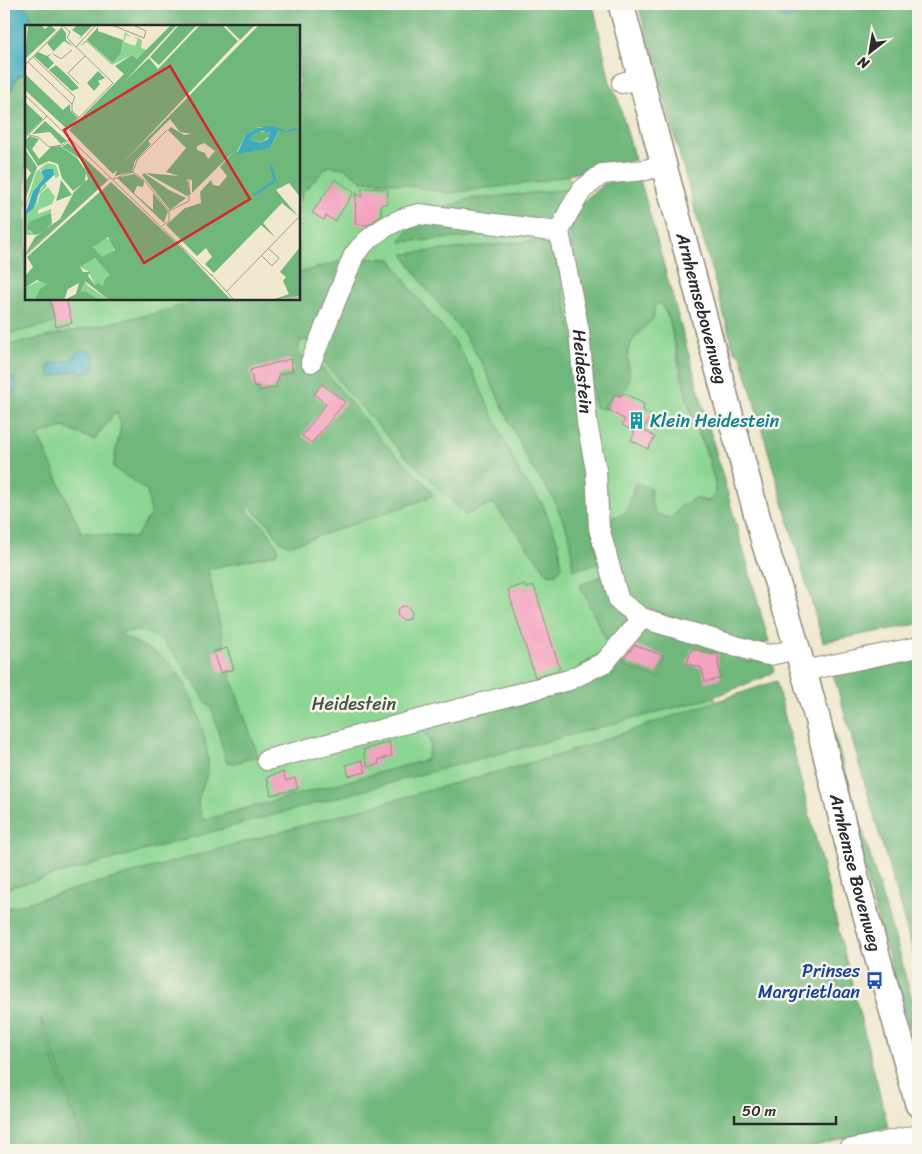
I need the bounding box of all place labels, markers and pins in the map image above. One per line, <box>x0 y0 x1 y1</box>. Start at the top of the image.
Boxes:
place label: Klein Heidestein <box>650 405 780 437</box>
building icon: Klein Heidestein <box>626 411 646 431</box>
place label: Prinses Margrietlaan <box>758 955 861 1008</box>
bus stop icon: Prinses Margrietlaan <box>864 971 884 991</box>

